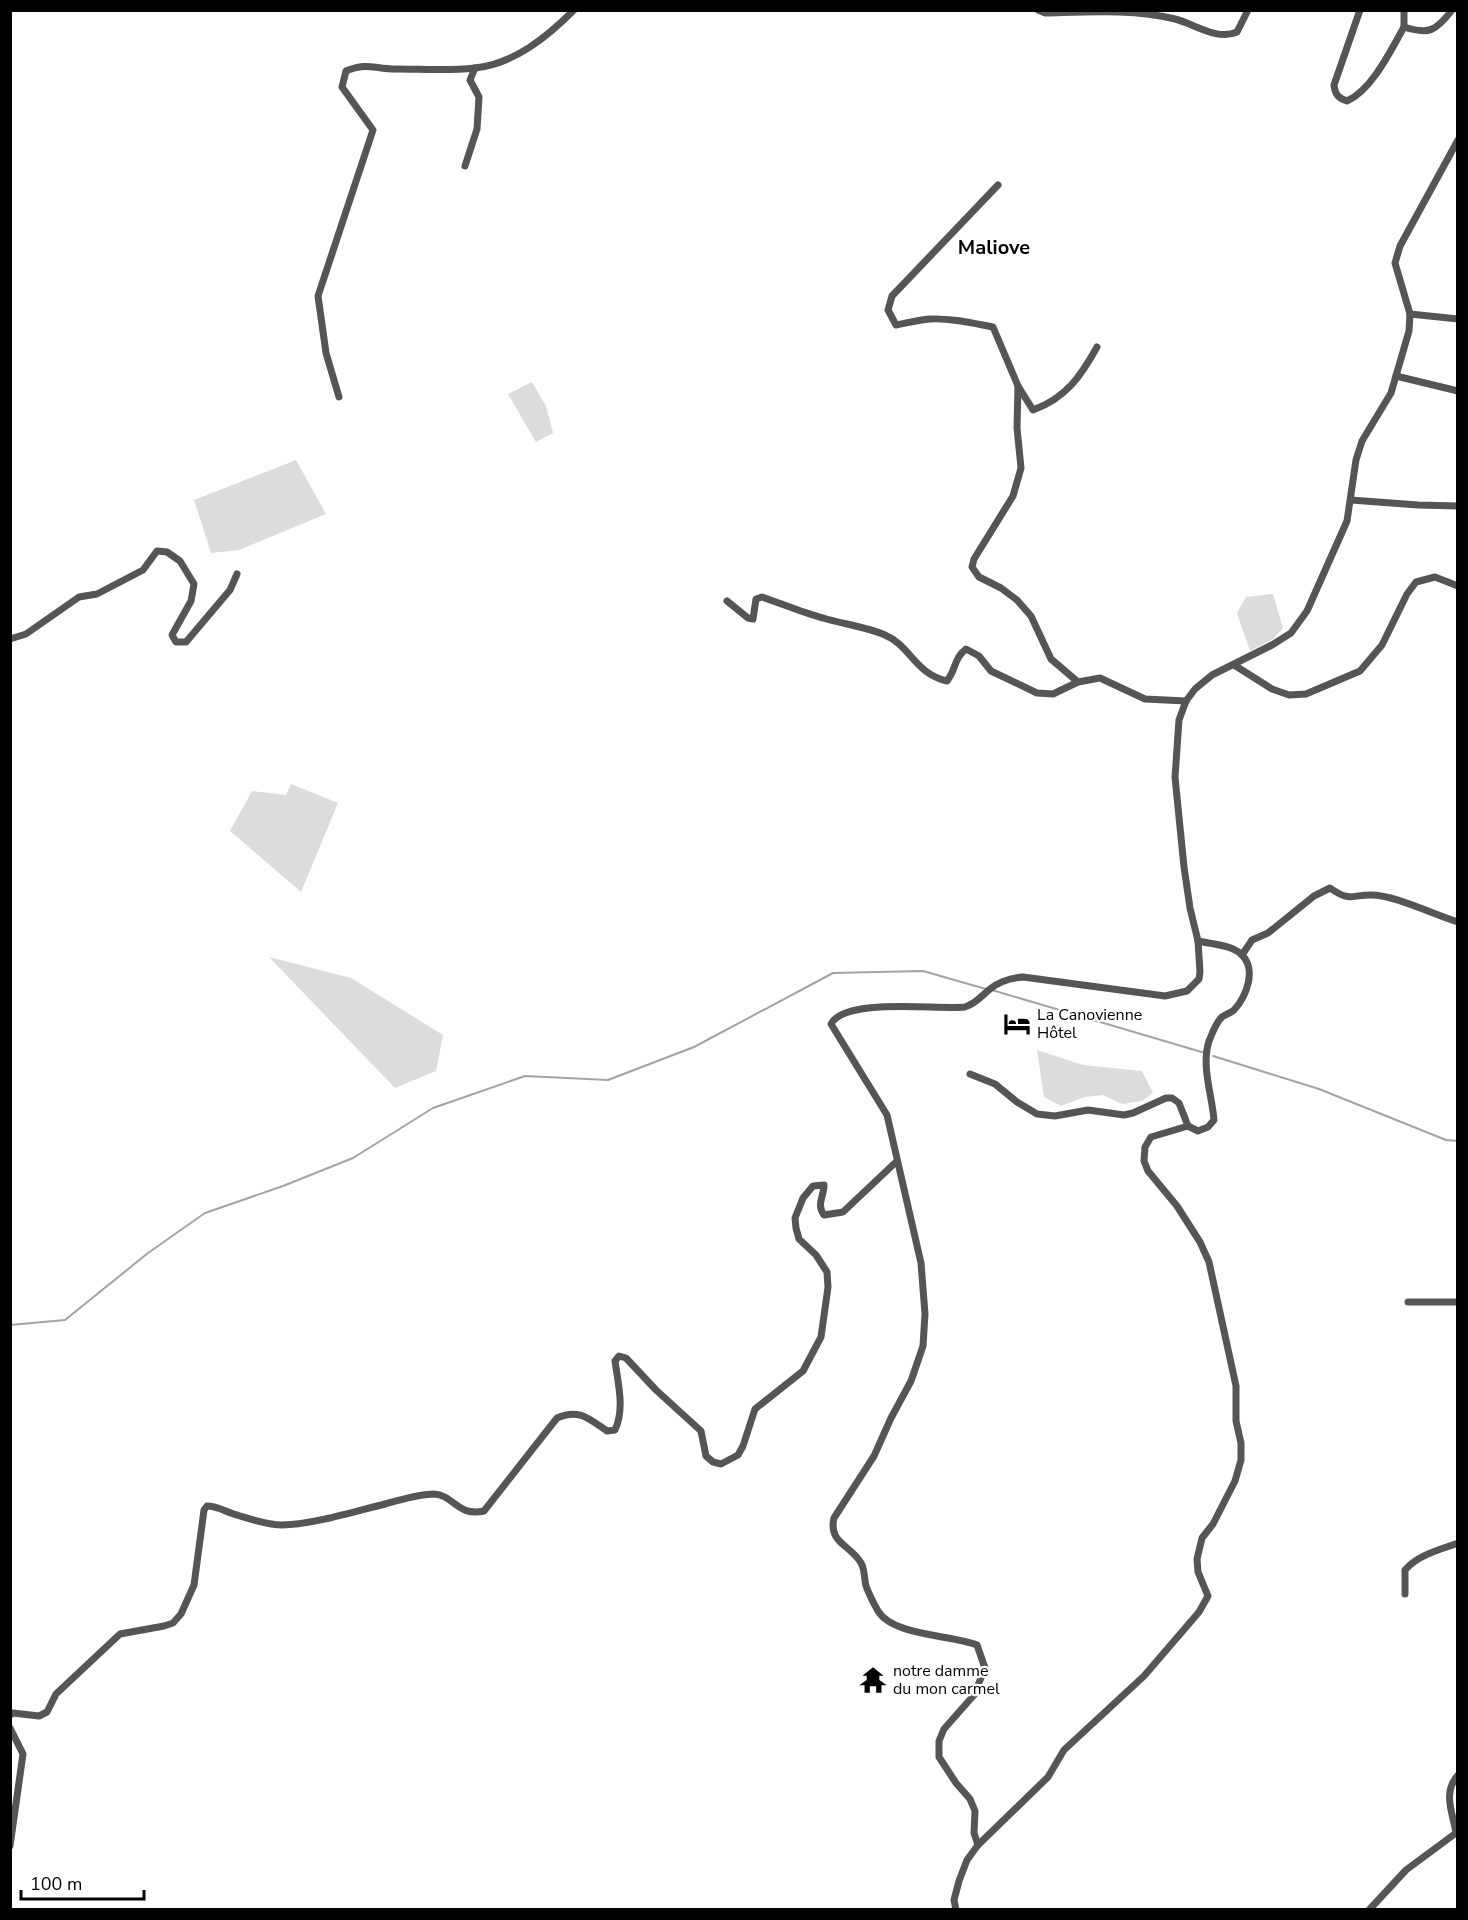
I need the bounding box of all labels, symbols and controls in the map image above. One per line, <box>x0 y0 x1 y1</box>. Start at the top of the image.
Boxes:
district label: Maliove <box>958 234 1030 261</box>
place label: La Canovienne Hôtel <box>1037 1004 1142 1044</box>
hotel icon: La Canovienne Hôtel <box>1002 1009 1032 1039</box>
place label: notre damme du mon carmel <box>893 1660 1000 1700</box>
temple icon: notre damme du mon carmel <box>858 1665 888 1695</box>
scale bar <box>21 1863 144 1901</box>
text: 100 m <box>30 1872 82 1896</box>

